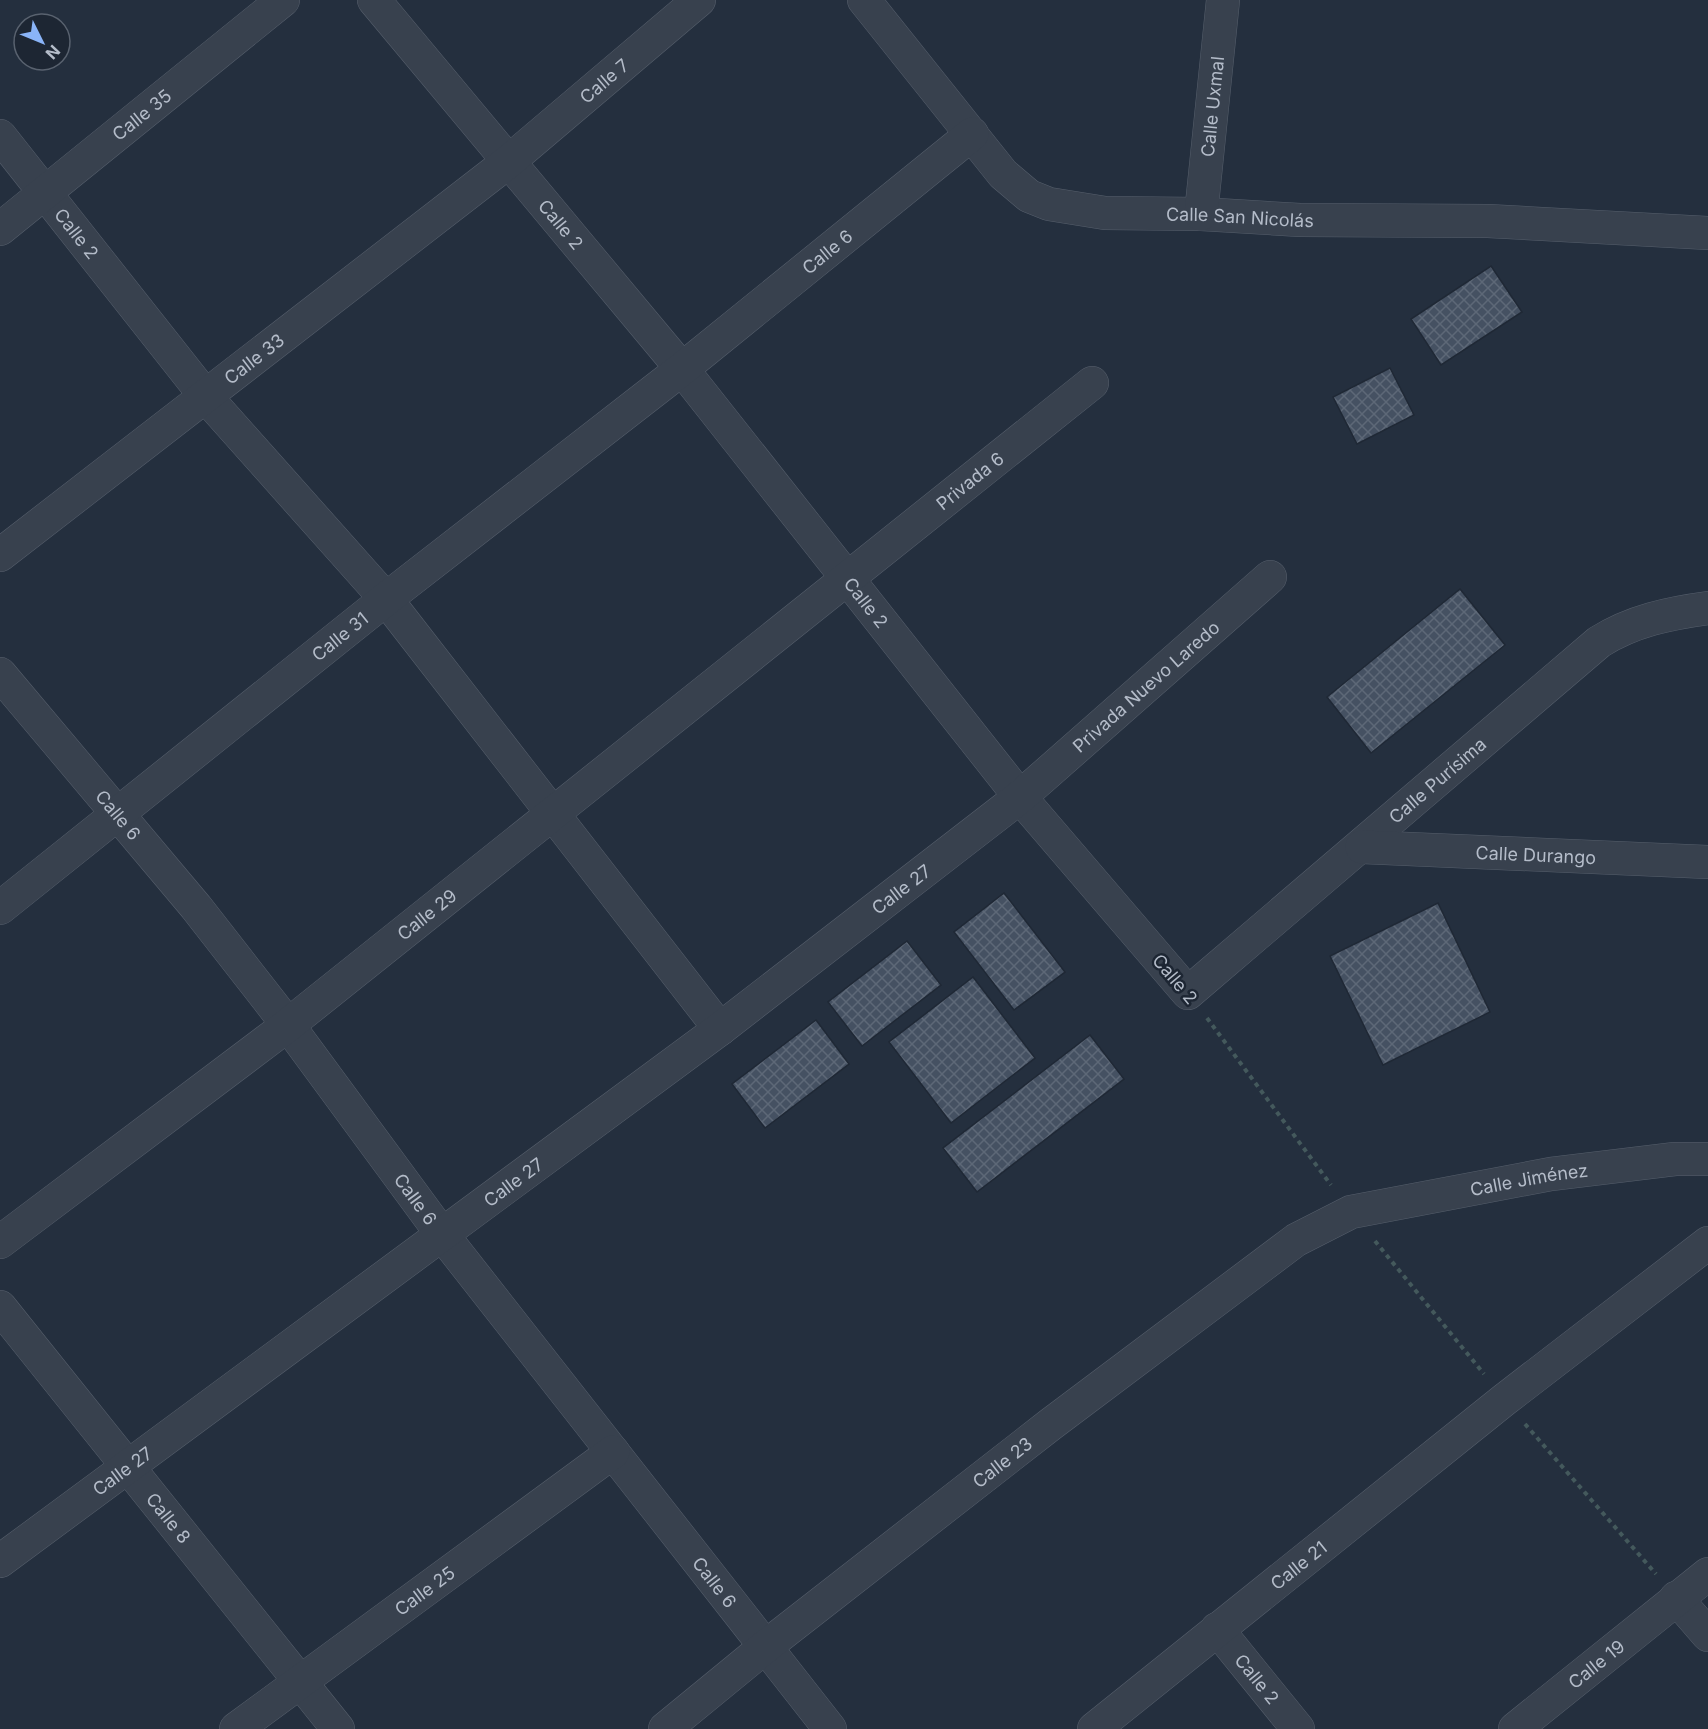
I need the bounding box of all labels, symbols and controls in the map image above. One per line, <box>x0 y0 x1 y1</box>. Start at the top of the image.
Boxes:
north arrow <box>12 12 72 72</box>
text: N <box>41 41 64 64</box>
street label: Calle 7 <box>575 54 633 107</box>
street label: Calle Uxmal <box>1196 55 1228 158</box>
street label: Calle 35 <box>108 84 175 145</box>
street label: Calle 2 <box>534 195 588 253</box>
street label: Calle San Nicolás <box>1166 203 1314 231</box>
street label: Calle 2 <box>50 204 103 263</box>
street label: Calle 6 <box>798 225 856 278</box>
street label: Calle 33 <box>220 329 288 388</box>
street label: Privada 6 <box>932 447 1008 514</box>
street label: Calle 2 <box>840 573 893 632</box>
street label: Calle 31 <box>307 607 372 665</box>
street label: Privada Nuevo Laredo <box>1068 616 1223 756</box>
street label: Calle Purísima <box>1385 733 1490 827</box>
street label: Calle 6 <box>92 786 145 844</box>
street label: Calle Durango <box>1475 841 1597 868</box>
street label: Calle 27 <box>867 860 935 918</box>
street label: Calle 29 <box>393 884 460 944</box>
street label: Calle 2 <box>1148 950 1202 1008</box>
street label: Calle 27 <box>479 1153 547 1211</box>
street label: Calle Jiménez <box>1468 1159 1589 1200</box>
street label: Calle 6 <box>390 1169 442 1229</box>
street label: Calle 23 <box>968 1432 1036 1492</box>
street label: Calle 27 <box>88 1442 156 1500</box>
street label: Calle 8 <box>142 1488 195 1547</box>
street label: Calle 21 <box>1266 1536 1331 1594</box>
street label: Calle 6 <box>688 1553 741 1612</box>
street label: Calle 25 <box>390 1561 459 1619</box>
street label: Calle 19 <box>1564 1635 1628 1693</box>
street label: Calle 2 <box>1231 1649 1284 1708</box>

